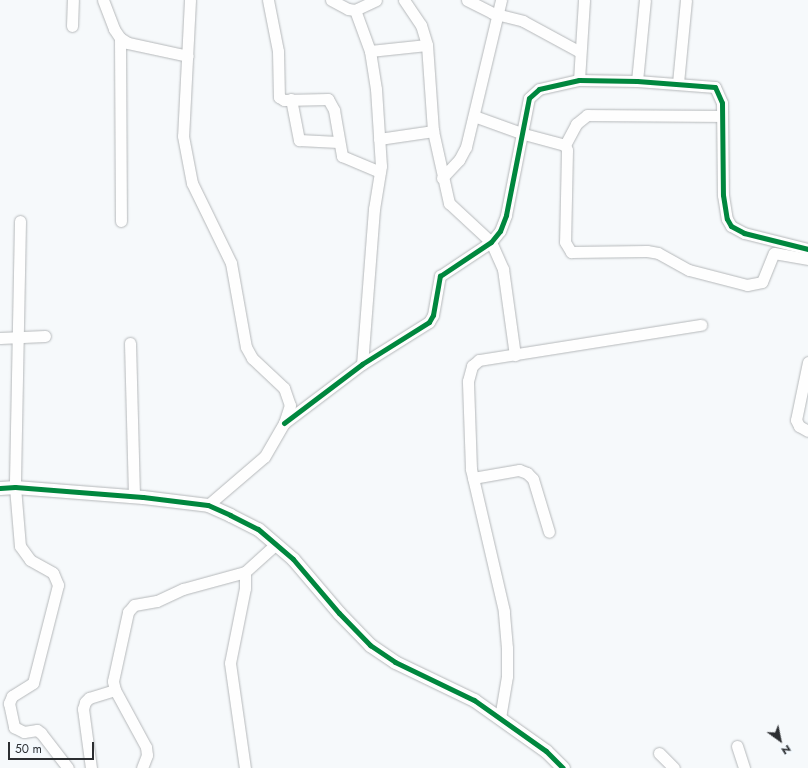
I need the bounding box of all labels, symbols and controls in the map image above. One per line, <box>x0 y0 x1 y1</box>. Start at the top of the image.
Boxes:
north arrow <box>760 720 800 760</box>
scale bar <box>10 734 96 760</box>
text: 50 m <box>15 740 42 758</box>
text: N <box>779 741 795 759</box>

